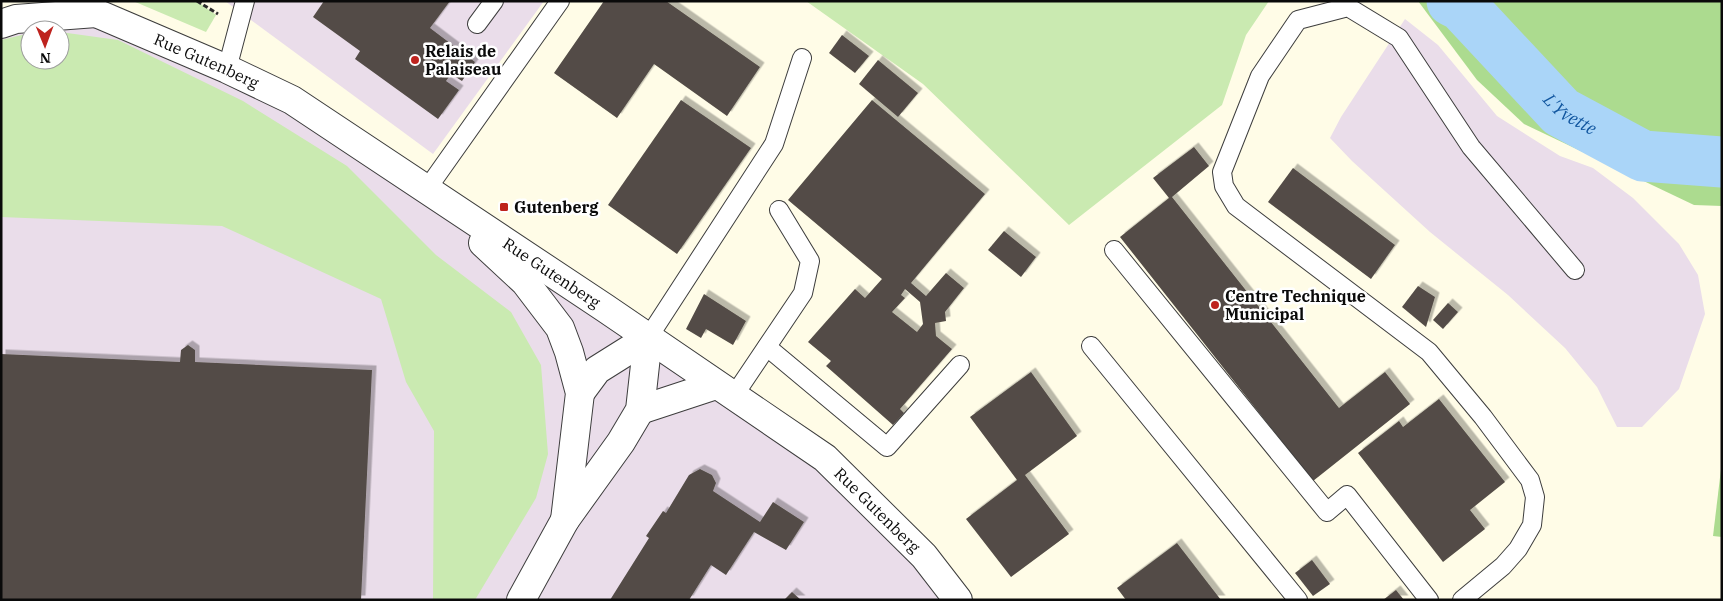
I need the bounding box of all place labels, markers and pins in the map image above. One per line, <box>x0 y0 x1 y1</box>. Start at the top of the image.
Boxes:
place label: Relais de Palaiseau <box>425 41 501 79</box>
marker: Relais de Palaiseau <box>409 54 421 66</box>
place label: Gutenberg <box>514 197 599 217</box>
marker: Gutenberg <box>498 201 510 213</box>
place label: Centre Technique Municipal <box>1225 286 1366 324</box>
marker: Centre Technique Municipal <box>1209 299 1221 311</box>

